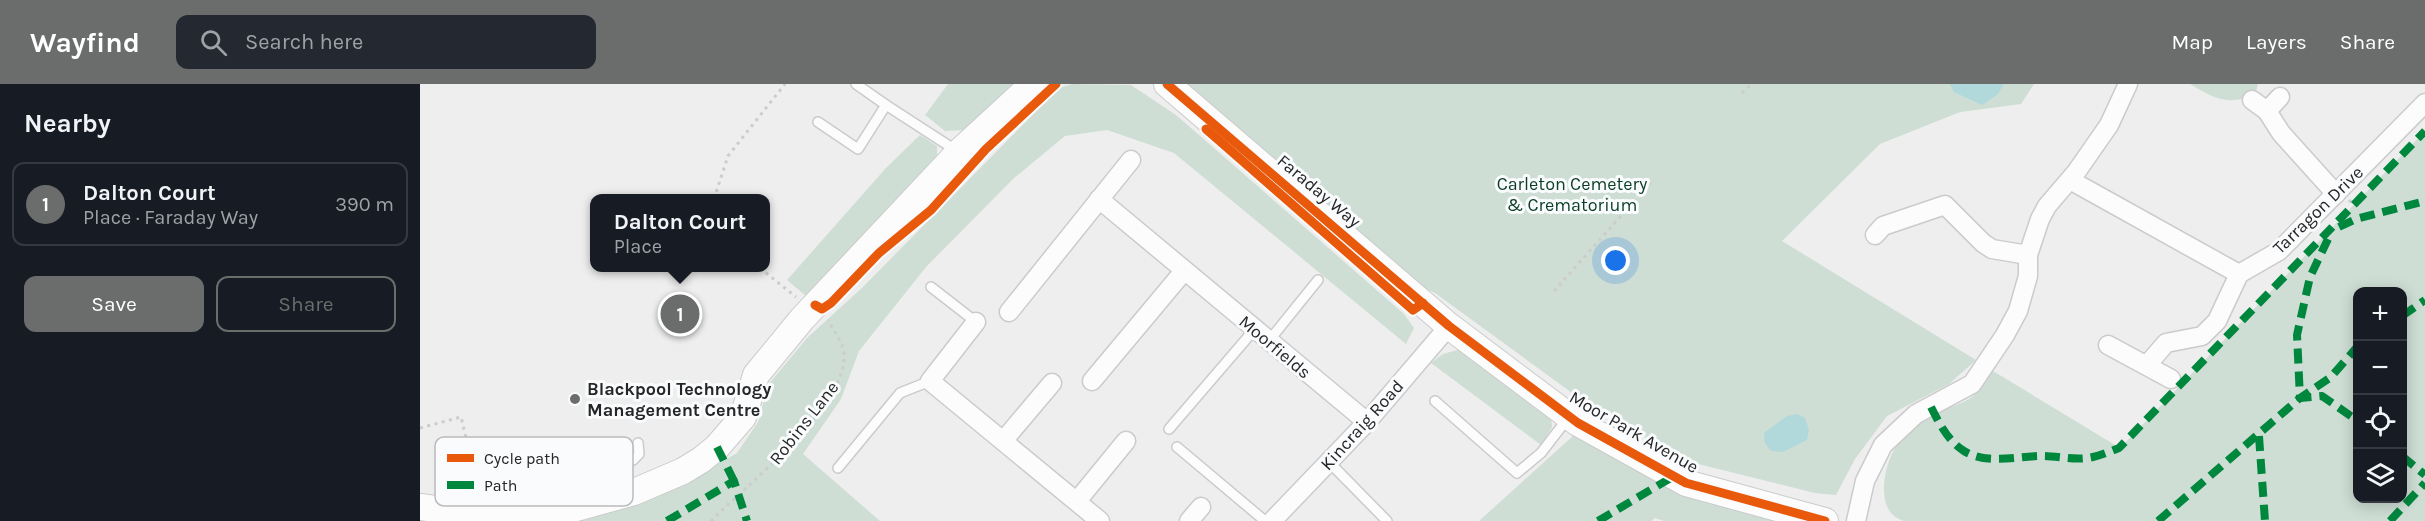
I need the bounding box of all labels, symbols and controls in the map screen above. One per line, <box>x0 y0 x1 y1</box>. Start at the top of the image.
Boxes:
search box <box>176 15 596 69</box>
text: Wayfind <box>30 26 140 59</box>
icon: search <box>197 26 230 59</box>
text: Search here <box>245 29 363 55</box>
text: Map <box>2171 30 2213 54</box>
text: Layers <box>2246 30 2307 54</box>
text: Share <box>2340 30 2395 54</box>
text: Nearby <box>24 108 111 139</box>
street label: Faraday Way <box>1273 150 1366 233</box>
street label: Tarragon Drive <box>2268 161 2368 259</box>
park label: Carleton Cemetery & Crematorium <box>1497 173 1648 216</box>
text: Dalton Court <box>83 180 216 206</box>
text: 1 <box>42 193 49 216</box>
text: 390 m <box>335 193 394 216</box>
popup <box>590 194 770 272</box>
text: Place · Faraday Way <box>83 206 258 229</box>
text: Dalton Court <box>614 209 746 235</box>
text: Place <box>614 235 662 258</box>
your location <box>1601 246 1630 275</box>
button: Save <box>24 276 204 332</box>
button: Share <box>216 276 396 332</box>
map controls <box>2353 287 2407 503</box>
button: + <box>2353 287 2407 341</box>
pin: 1 <box>660 292 700 336</box>
street label: Moorfields <box>1234 310 1316 384</box>
button: − <box>2353 341 2407 395</box>
street label: Kincraig Road <box>1316 375 1408 475</box>
street label: Robins Lane <box>765 377 843 469</box>
place label: Blackpool Technology Management Centre <box>587 378 771 421</box>
street label: Moor Park Avenue <box>1565 386 1703 478</box>
marker: Blackpool Technology Management Centre <box>568 392 582 406</box>
button: locate <box>2353 395 2407 449</box>
legend <box>435 437 633 506</box>
text: Cycle path <box>484 449 560 468</box>
button: layers <box>2353 449 2407 503</box>
text: Path <box>484 476 517 495</box>

